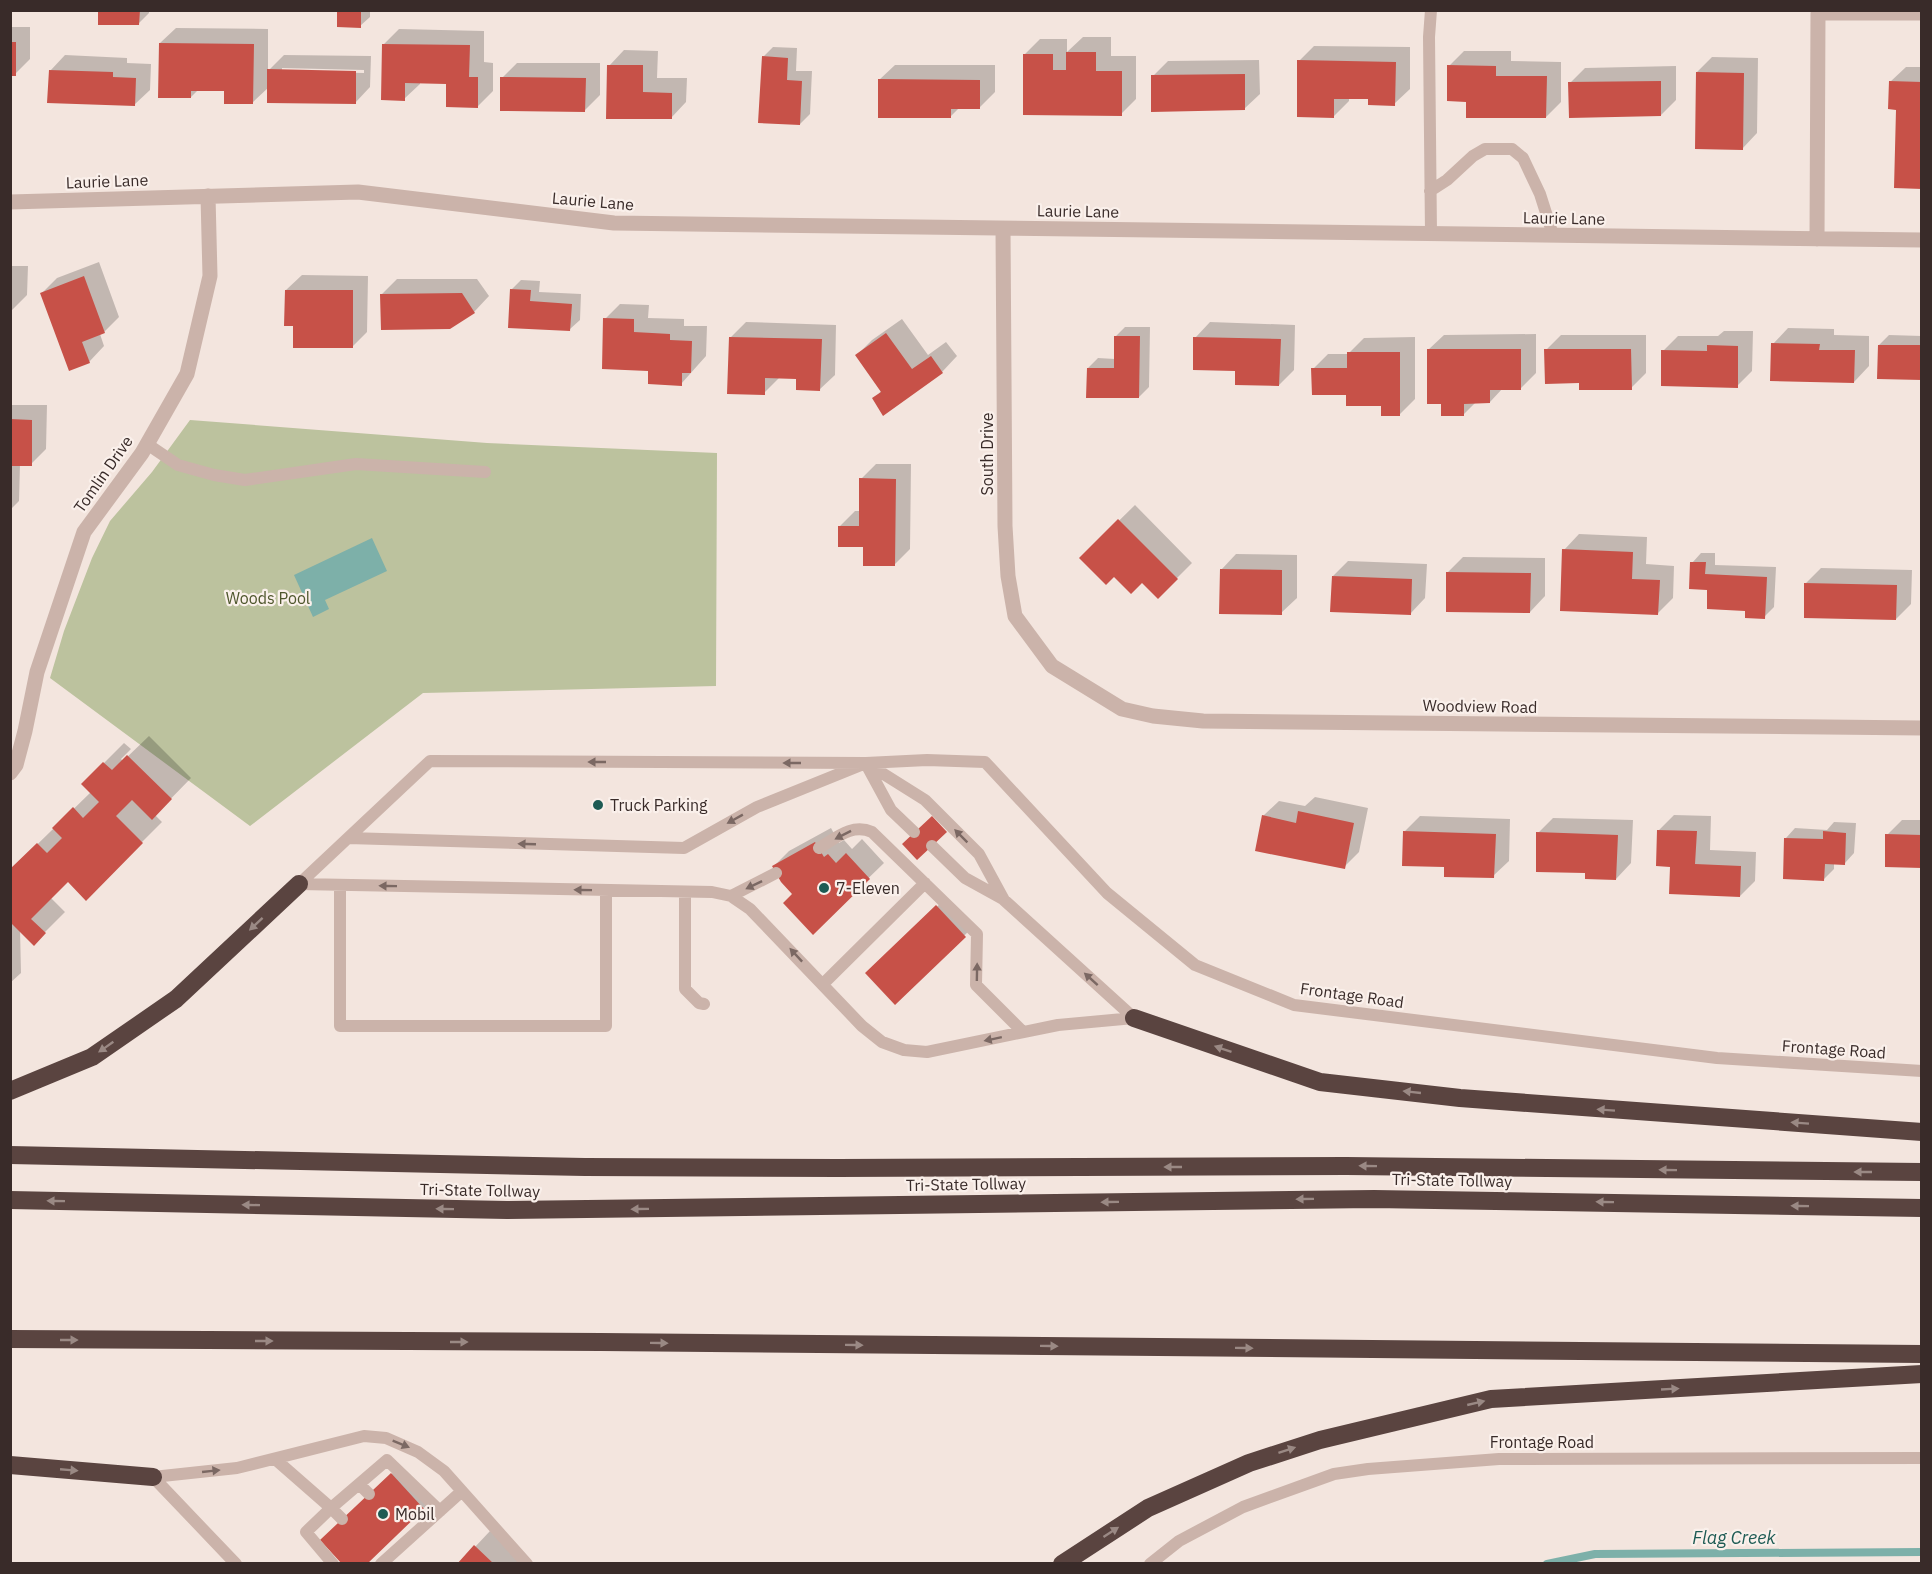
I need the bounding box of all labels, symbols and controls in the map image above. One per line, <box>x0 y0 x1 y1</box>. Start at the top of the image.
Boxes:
street label: Laurie Lane <box>65 170 149 192</box>
street label: Laurie Lane <box>551 187 635 215</box>
street label: Laurie Lane <box>1037 200 1120 222</box>
street label: Laurie Lane <box>1523 207 1606 229</box>
street label: South Drive <box>977 412 997 495</box>
street label: Tomlin Drive <box>69 431 137 516</box>
park label: Woods Pool <box>226 588 310 608</box>
street label: Woodview Road <box>1423 695 1537 717</box>
one-way arrow <box>587 757 606 767</box>
one-way arrow <box>782 758 801 768</box>
place label: Truck Parking <box>610 795 708 815</box>
marker: Truck Parking <box>591 798 605 812</box>
one-way arrow <box>727 814 743 825</box>
one-way arrow <box>834 830 851 839</box>
one-way arrow <box>955 830 969 844</box>
one-way arrow <box>517 839 536 848</box>
place label: 7-Eleven <box>836 878 900 898</box>
one-way arrow <box>745 880 762 889</box>
one-way arrow <box>378 881 397 891</box>
marker: 7-Eleven <box>817 881 831 895</box>
one-way arrow <box>573 885 592 894</box>
one-way arrow <box>249 917 264 930</box>
one-way arrow <box>790 948 803 963</box>
one-way arrow <box>972 962 982 981</box>
one-way arrow <box>1084 973 1099 986</box>
street label: Frontage Road <box>1299 978 1405 1012</box>
one-way arrow <box>984 1035 1003 1044</box>
street label: Frontage Road <box>1781 1035 1887 1063</box>
one-way arrow <box>97 1042 114 1053</box>
one-way arrow <box>1214 1043 1232 1053</box>
one-way arrow <box>1402 1088 1421 1097</box>
one-way arrow <box>1596 1105 1615 1114</box>
one-way arrow <box>1791 1119 1810 1128</box>
one-way arrow <box>1359 1161 1378 1171</box>
one-way arrow <box>1164 1162 1183 1172</box>
one-way arrow <box>1659 1165 1678 1175</box>
one-way arrow <box>1854 1167 1873 1177</box>
street label: Tri-State Tollway <box>1392 1169 1512 1191</box>
street label: Tri-State Tollway <box>906 1173 1026 1195</box>
street label: Tri-State Tollway <box>420 1179 540 1201</box>
one-way arrow <box>1296 1195 1315 1204</box>
one-way arrow <box>46 1196 65 1206</box>
one-way arrow <box>1101 1197 1120 1207</box>
one-way arrow <box>1596 1198 1615 1207</box>
one-way arrow <box>241 1200 260 1210</box>
one-way arrow <box>1791 1201 1810 1210</box>
one-way arrow <box>436 1204 455 1214</box>
one-way arrow <box>631 1204 650 1214</box>
one-way arrow <box>59 1335 78 1344</box>
one-way arrow <box>254 1336 273 1345</box>
one-way arrow <box>449 1337 468 1346</box>
one-way arrow <box>650 1338 669 1348</box>
one-way arrow <box>845 1340 864 1349</box>
one-way arrow <box>1040 1341 1059 1351</box>
one-way arrow <box>1235 1343 1254 1353</box>
one-way arrow <box>1661 1384 1680 1393</box>
one-way arrow <box>1467 1397 1485 1407</box>
street label: Frontage Road <box>1490 1432 1594 1452</box>
one-way arrow <box>392 1439 410 1449</box>
one-way arrow <box>1278 1445 1296 1455</box>
one-way arrow <box>59 1465 78 1475</box>
one-way arrow <box>202 1466 221 1476</box>
place label: Mobil <box>395 1504 435 1524</box>
marker: Mobil <box>376 1507 390 1521</box>
one-way arrow <box>1103 1526 1119 1537</box>
water label: Flag Creek <box>1692 1526 1776 1549</box>

